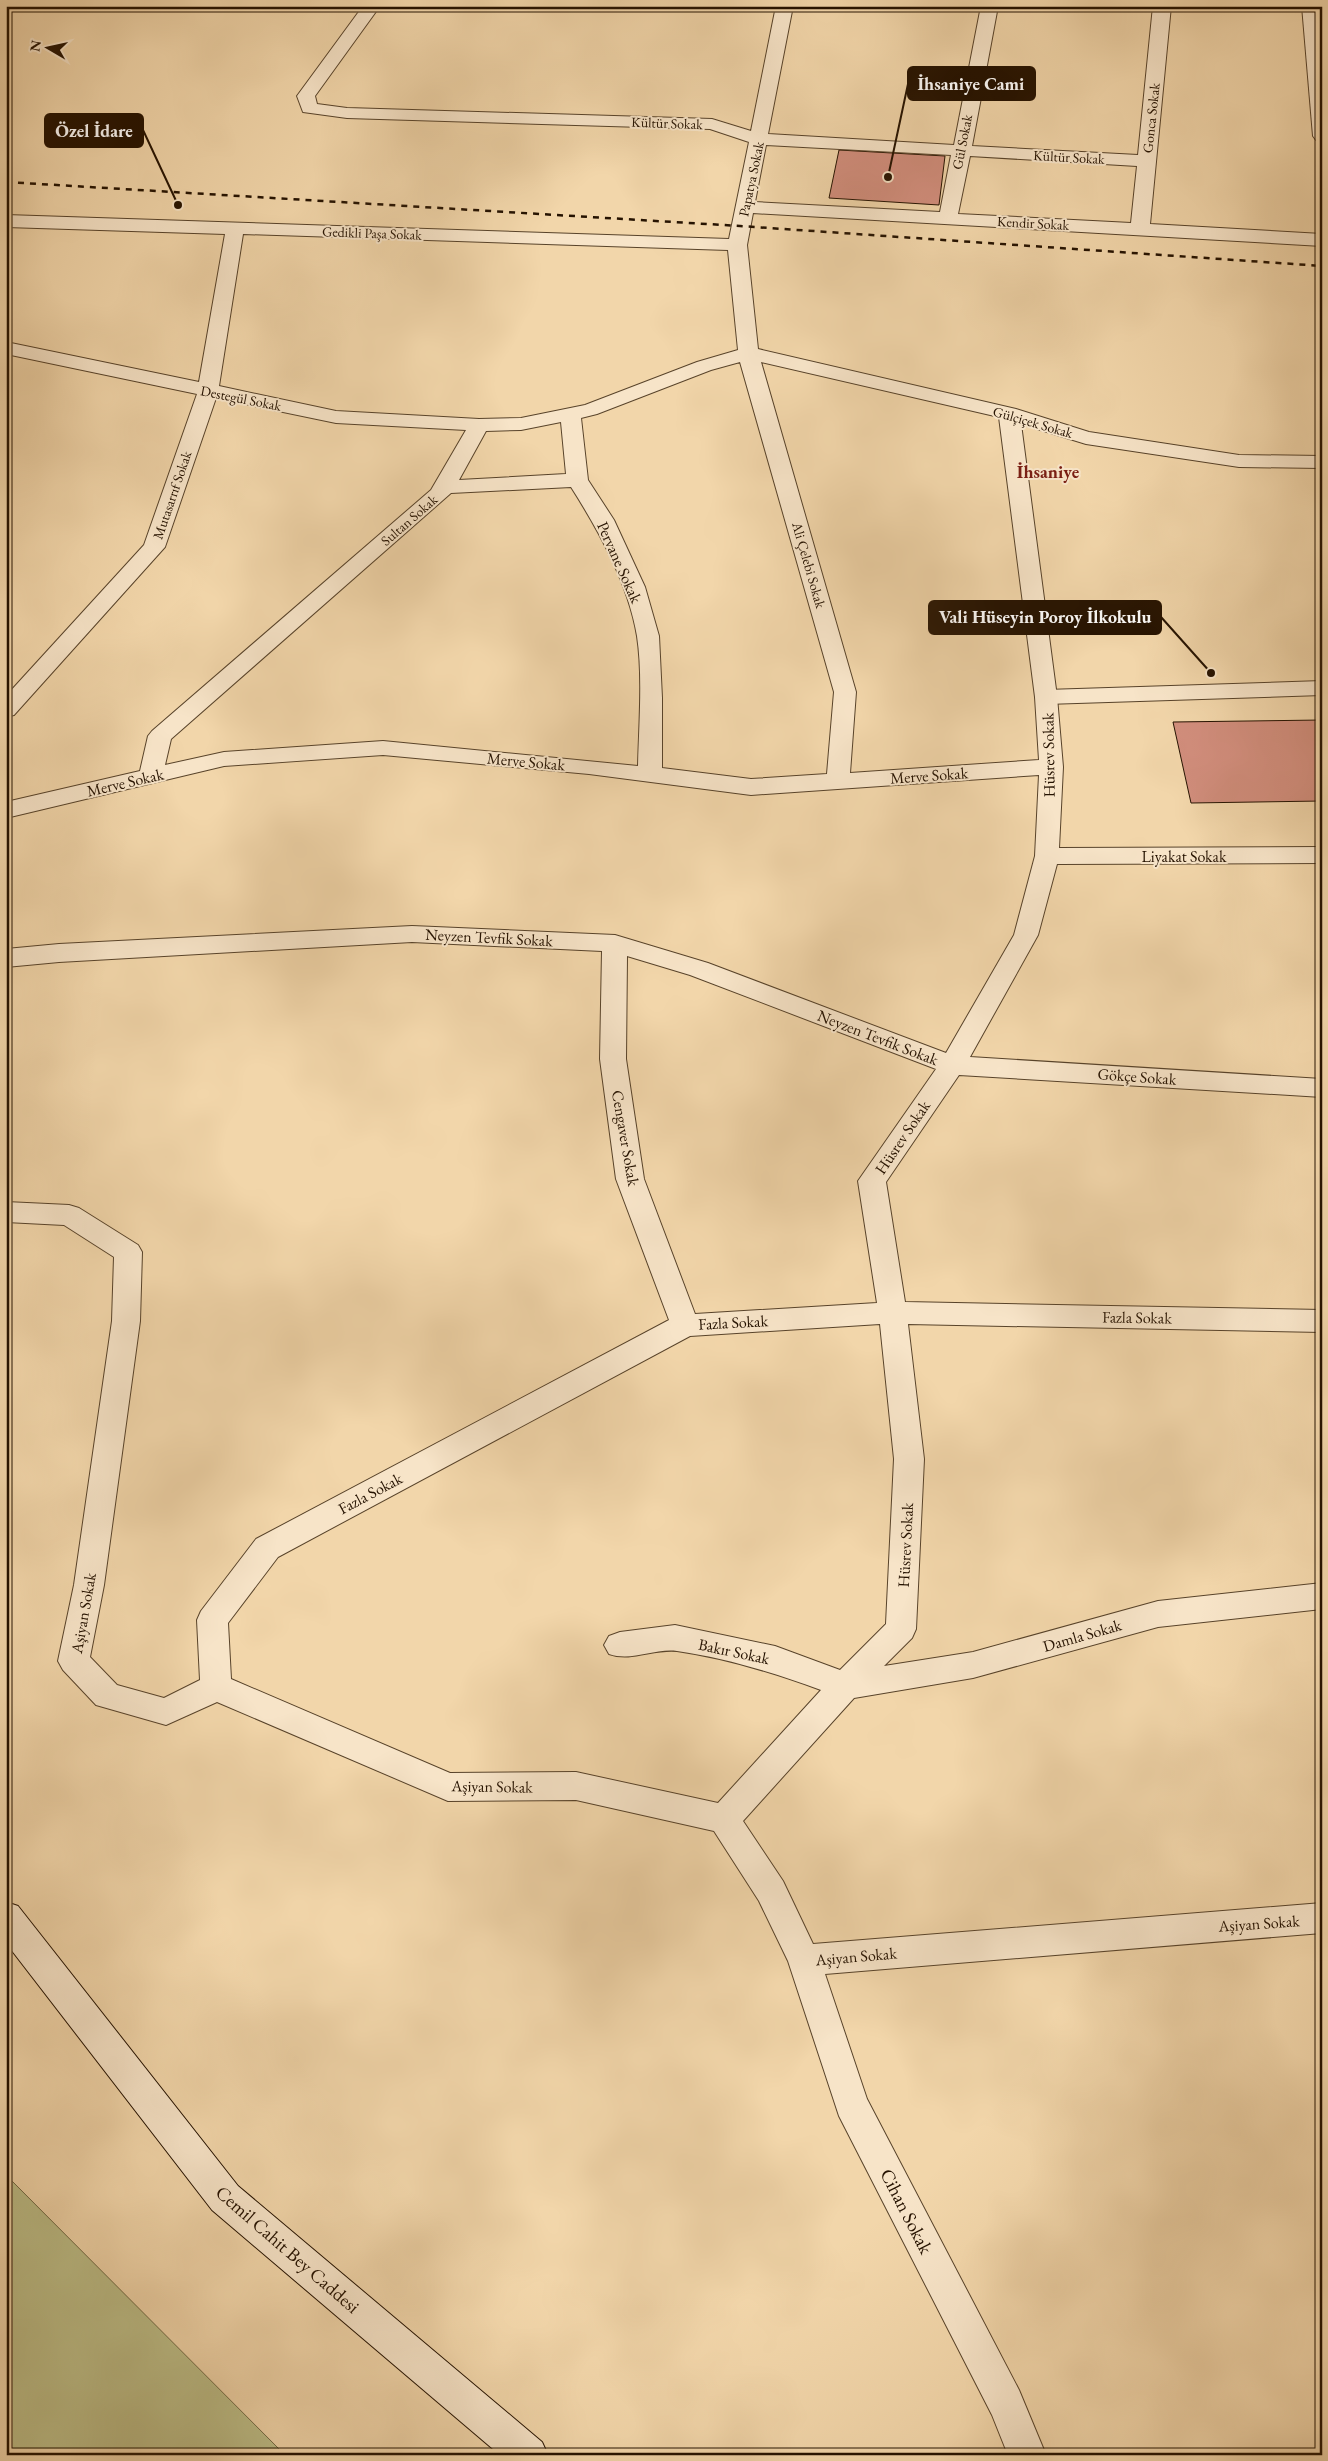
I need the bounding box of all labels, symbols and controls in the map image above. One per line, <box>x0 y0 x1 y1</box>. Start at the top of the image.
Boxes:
north arrow <box>22 22 72 72</box>
text: N <box>25 38 45 53</box>
callout: İhsaniye Cami <box>908 67 1035 100</box>
text: İhsaniye Cami <box>918 72 1025 95</box>
street label: Gonca Sokak <box>1138 82 1164 154</box>
street label: Kültür Sokak <box>631 113 703 133</box>
street label: Gül Sokak <box>948 113 976 171</box>
callout: Özel İdare <box>45 114 143 147</box>
text: Özel İdare <box>55 119 133 142</box>
street label: Papatya Sokak <box>734 140 768 218</box>
street label: Kültür Sokak <box>1033 146 1106 168</box>
street label: Kendir Sokak <box>996 212 1070 234</box>
street label: Gedikli Paşa Sokak <box>322 222 423 244</box>
street label: Destegül Sokak <box>199 381 283 415</box>
street label: Gülçiçek Sokak <box>991 402 1075 442</box>
street label: Mutasarrıf Sokak <box>149 448 196 541</box>
district label: İhsaniye <box>1017 460 1080 483</box>
street label: Sultan Sokak <box>377 490 441 550</box>
street label: Pervane Sokak <box>592 518 647 607</box>
street label: Ali Çelebi Sokak <box>788 519 830 611</box>
callout: Vali Hüseyin Poroy İlkokulu <box>929 601 1161 634</box>
text: Vali Hüseyin Poroy İlkokulu <box>939 605 1151 628</box>
street label: Hüsrev Sokak <box>1037 712 1060 798</box>
street label: Merve Sokak <box>486 748 566 775</box>
street label: Merve Sokak <box>889 762 969 789</box>
street label: Merve Sokak <box>85 763 166 802</box>
street label: Liyakat Sokak <box>1141 846 1227 867</box>
street label: Neyzen Tevfik Sokak <box>425 924 554 951</box>
street label: Neyzen Tevfik Sokak <box>814 1005 942 1070</box>
street label: Gökçe Sokak <box>1097 1063 1178 1090</box>
street label: Cengaver Sokak <box>607 1089 644 1188</box>
street label: Hüsrev Sokak <box>870 1096 935 1178</box>
street label: Fazla Sokak <box>1102 1306 1173 1329</box>
street label: Fazla Sokak <box>698 1310 769 1335</box>
street label: Fazla Sokak <box>335 1468 406 1519</box>
street label: Hüsrev Sokak <box>893 1502 918 1588</box>
street label: Aşiyan Sokak <box>66 1571 101 1656</box>
street label: Damla Sokak <box>1040 1614 1124 1657</box>
street label: Bakır Sokak <box>696 1634 772 1669</box>
street label: Aşiyan Sokak <box>450 1775 533 1798</box>
street label: Aşiyan Sokak <box>1217 1910 1301 1937</box>
street label: Aşiyan Sokak <box>814 1942 898 1971</box>
street label: Cihan Sokak <box>874 2164 939 2259</box>
street label: Cemil Cahit Bey Caddesi <box>210 2180 365 2319</box>

